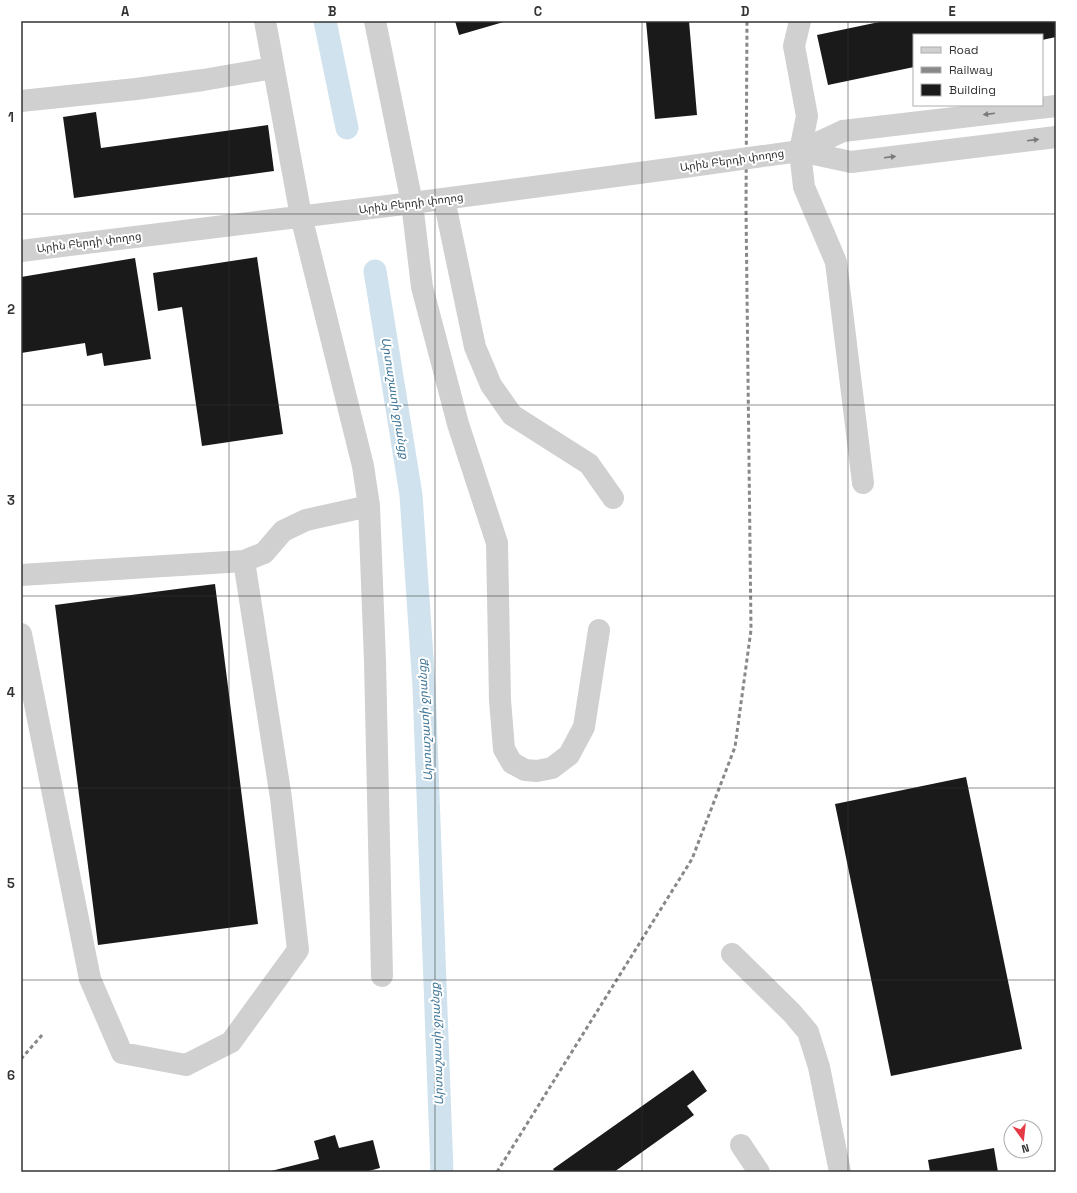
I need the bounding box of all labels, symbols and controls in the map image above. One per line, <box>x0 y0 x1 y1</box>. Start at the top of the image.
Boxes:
text: A <box>121 3 130 20</box>
text: B <box>328 3 337 20</box>
text: C <box>534 3 542 20</box>
text: D <box>741 3 750 20</box>
text: E <box>948 3 956 20</box>
legend <box>913 34 1043 106</box>
text: Road <box>949 42 978 58</box>
text: Railway <box>949 62 993 78</box>
text: Building <box>949 82 996 98</box>
text: 1 <box>8 109 14 126</box>
one-way arrow <box>983 111 995 117</box>
one-way arrow <box>1027 136 1039 143</box>
street label: Արին Բերդի փողոց <box>679 146 785 174</box>
one-way arrow <box>884 154 896 160</box>
street label: Արին Բերդի փողոց <box>358 190 464 216</box>
street label: Արին Բերդի փողոց <box>36 229 142 255</box>
text: 2 <box>7 301 15 318</box>
water label: Արտաշատի ջրանցք <box>377 336 413 461</box>
text: 3 <box>7 492 15 509</box>
water label: Արտաշատի ջրանցք <box>414 657 436 782</box>
text: 4 <box>7 684 15 701</box>
text: 5 <box>7 875 15 892</box>
water label: Արտաշատի ջրանցք <box>427 982 447 1106</box>
text: 6 <box>7 1067 15 1084</box>
north arrow <box>1003 1119 1043 1159</box>
text: N <box>1020 1141 1031 1156</box>

